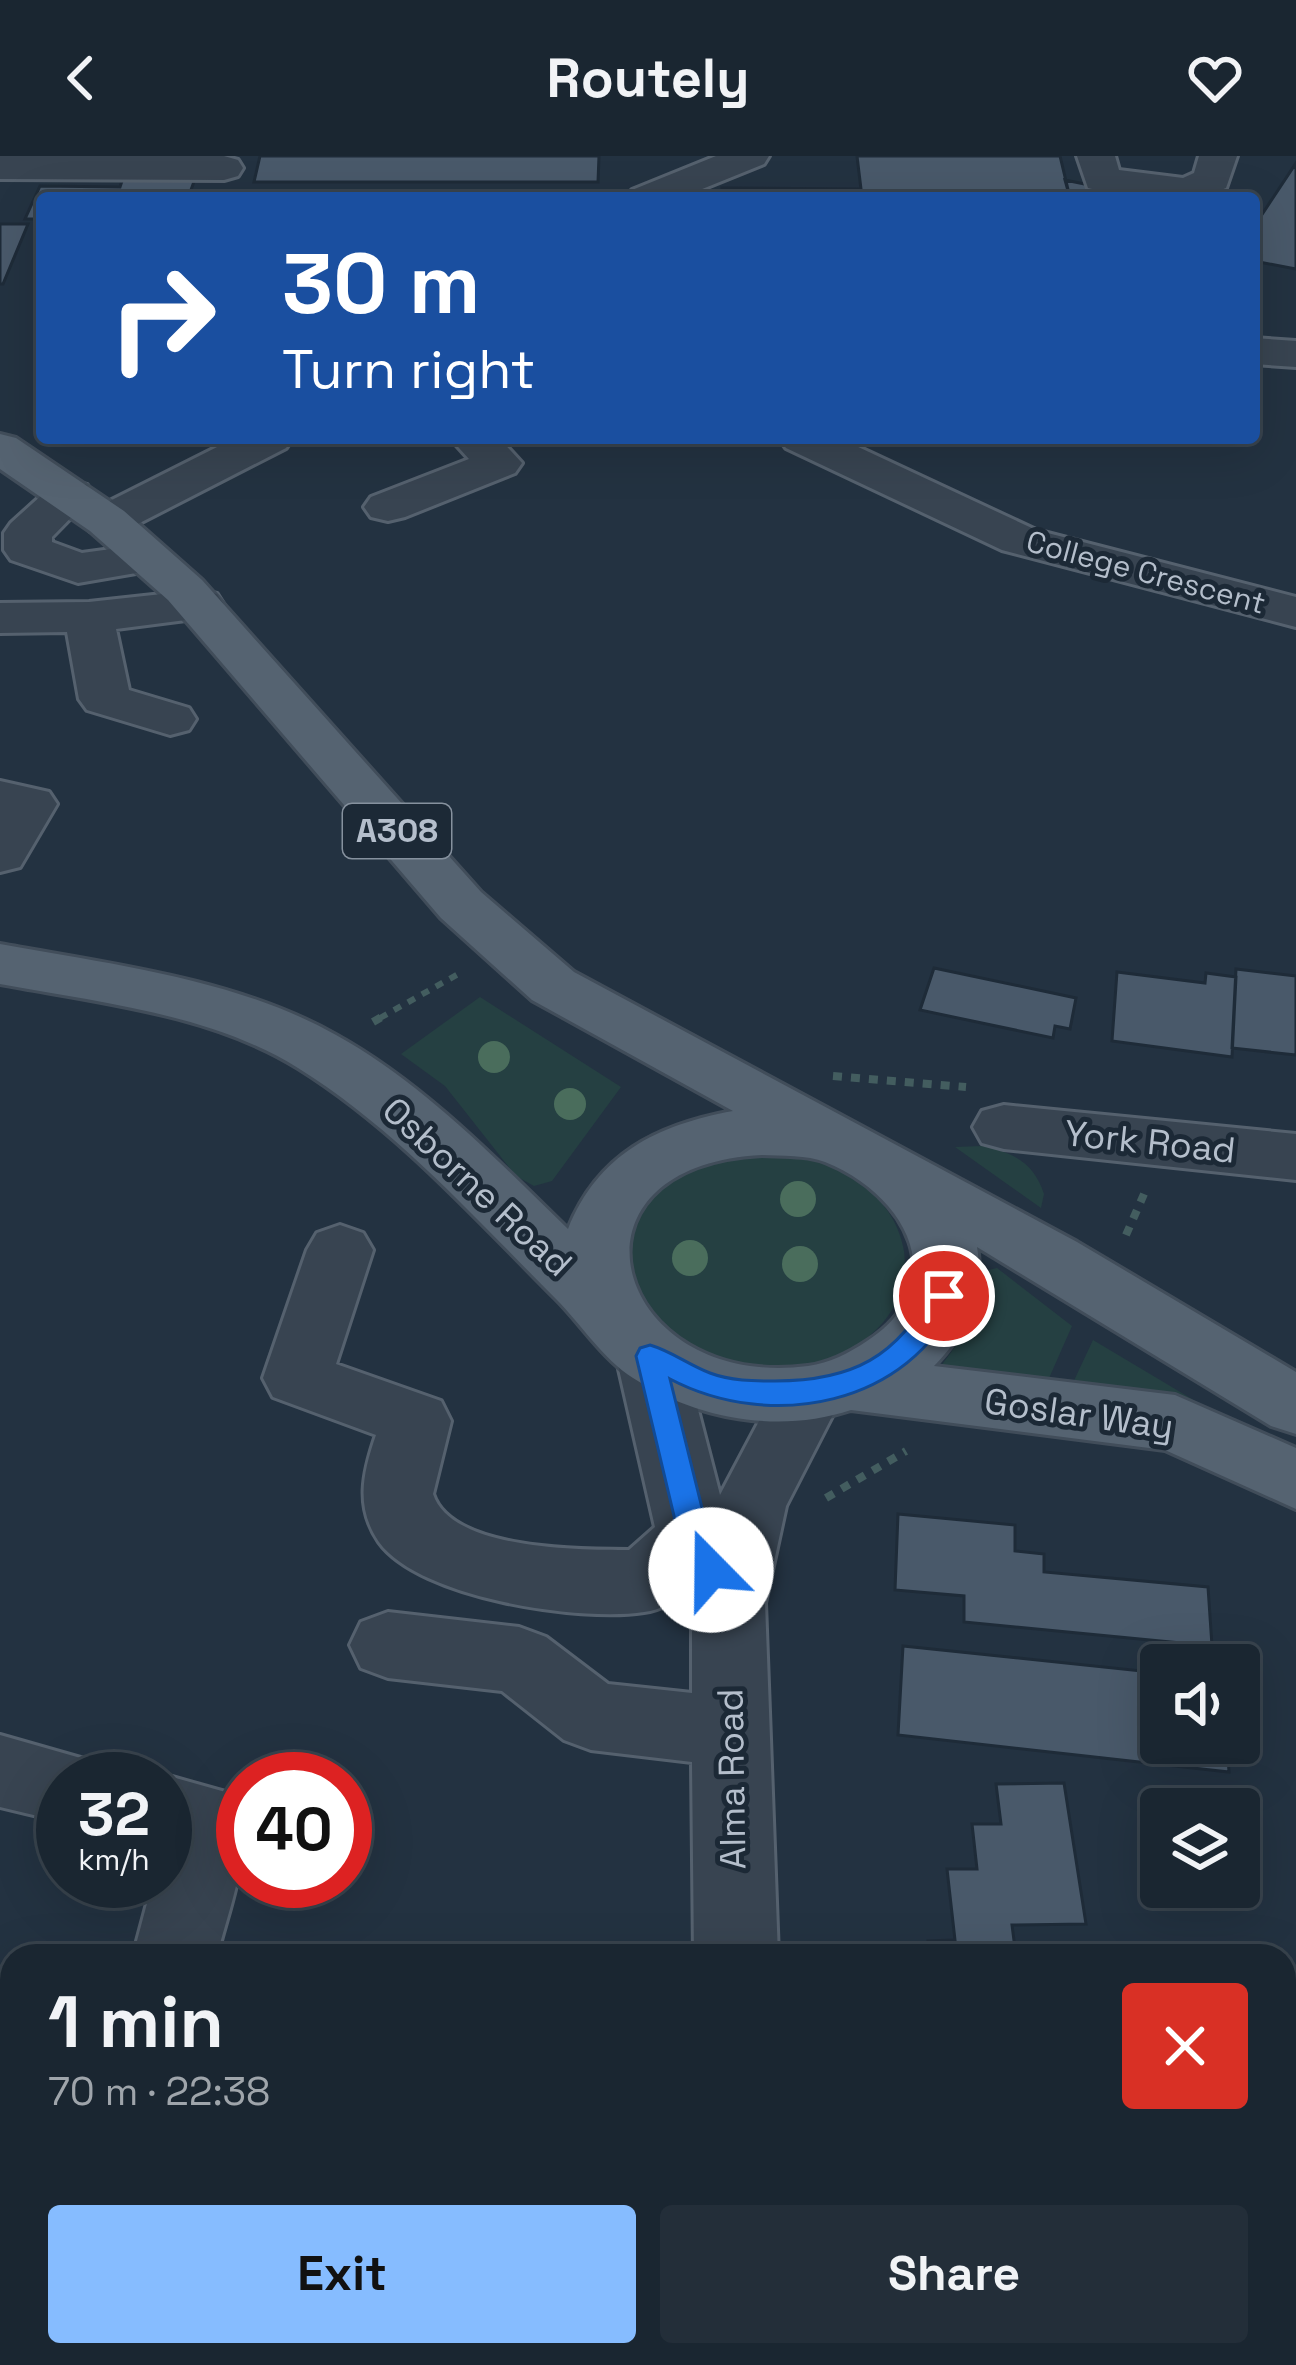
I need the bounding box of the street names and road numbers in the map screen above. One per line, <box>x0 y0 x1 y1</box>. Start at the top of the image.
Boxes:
street label: College Crescent <box>1022 521 1270 623</box>
road number: A308 <box>343 804 451 858</box>
street label: Osborne Road <box>372 1087 582 1287</box>
street label: York Road <box>1062 1110 1238 1174</box>
street label: Goslar Way <box>981 1378 1177 1450</box>
street label: Alma Road <box>707 1688 757 1870</box>

